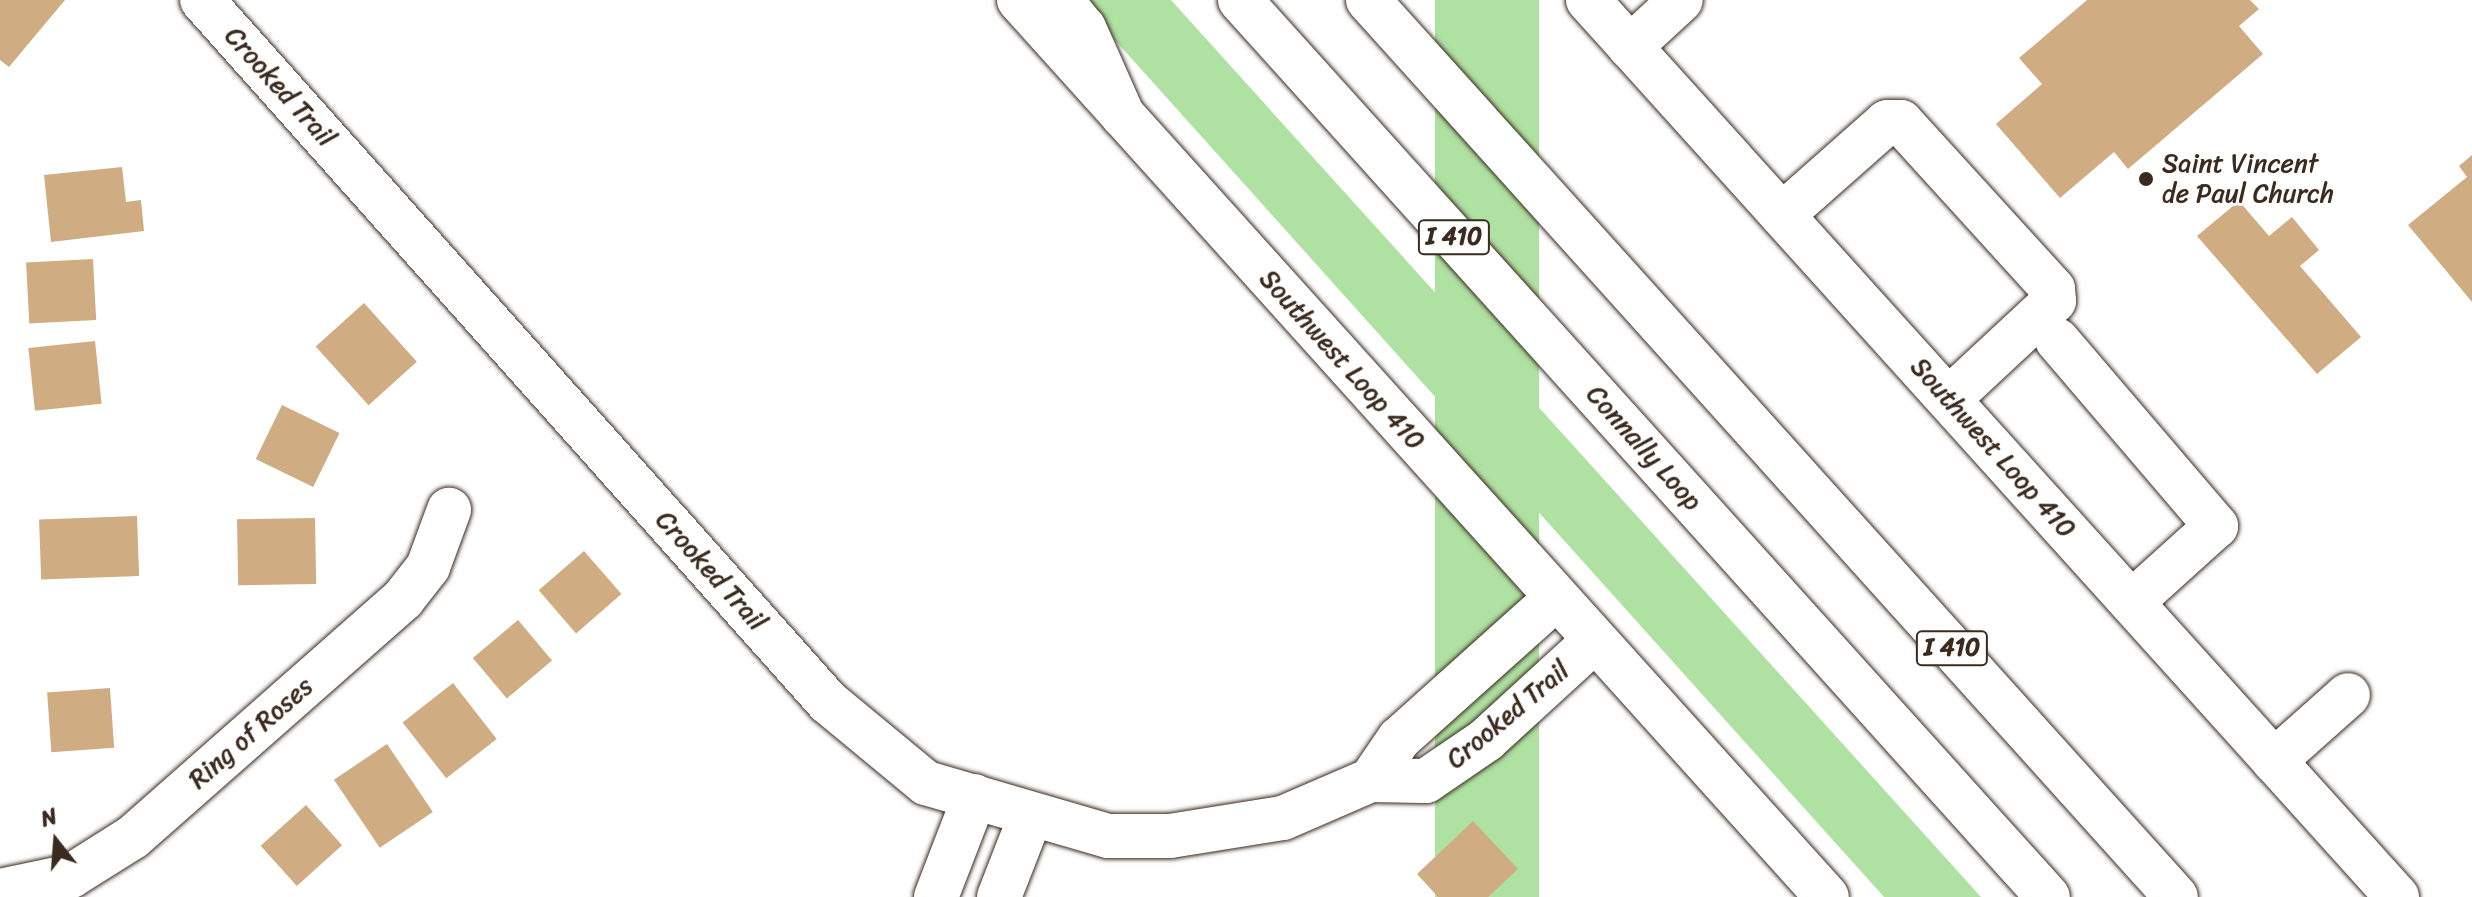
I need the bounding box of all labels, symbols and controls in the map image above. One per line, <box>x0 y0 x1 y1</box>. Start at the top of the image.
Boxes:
street label: Crooked Trail <box>218 21 342 153</box>
place label: Saint Vincent de Paul Church <box>2162 148 2334 210</box>
marker: Saint Vincent de Paul Church <box>2137 170 2155 188</box>
road number: I 410 <box>1416 217 1492 257</box>
street label: Southwest Loop 410 <box>1253 263 1431 457</box>
street label: Southwest Loop 410 <box>1904 351 2082 545</box>
street label: Connally Loop <box>1580 379 1708 517</box>
street label: Crooked Trail <box>649 505 773 637</box>
road number: I 410 <box>1914 628 1990 668</box>
street label: Crooked Trail <box>1440 655 1576 775</box>
street label: Ring of Roses <box>182 671 320 795</box>
text: N <box>36 797 62 838</box>
north arrow <box>16 801 96 881</box>

